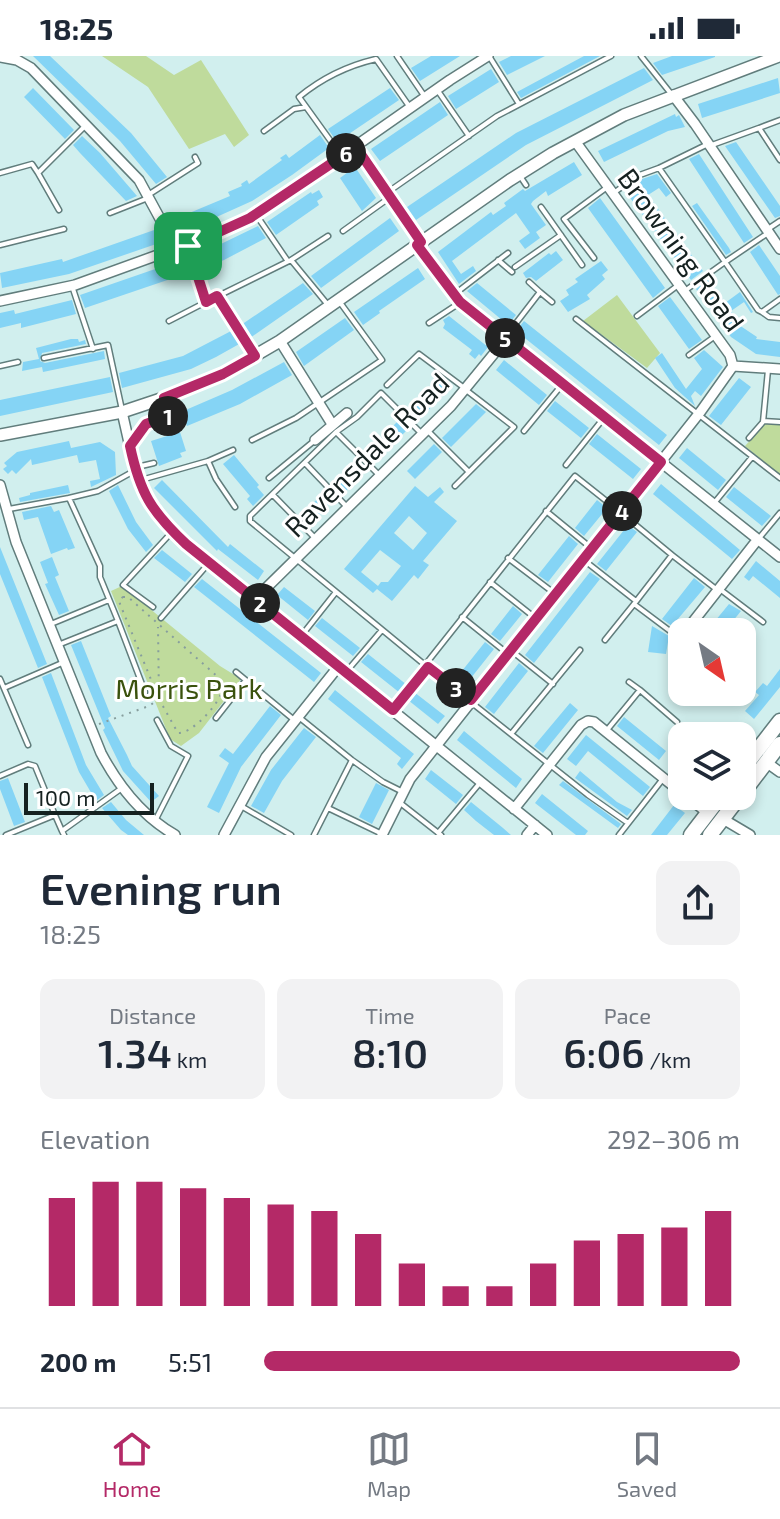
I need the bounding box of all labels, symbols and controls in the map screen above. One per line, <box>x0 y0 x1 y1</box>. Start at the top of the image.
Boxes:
text: 18:25 <box>40 10 113 46</box>
pin: 6 <box>326 133 366 173</box>
text: 6 <box>340 140 352 166</box>
street label: Browning Road <box>611 161 752 337</box>
pin <box>154 212 222 280</box>
icon: arrive <box>166 224 210 268</box>
pin: 5 <box>485 318 525 358</box>
text: 5 <box>499 325 511 351</box>
street label: Ravensdale Road <box>277 365 456 544</box>
pin: 1 <box>148 396 188 436</box>
text: 1 <box>163 403 173 429</box>
pin: 4 <box>602 491 642 531</box>
text: 4 <box>615 498 629 524</box>
pin: 2 <box>240 583 280 623</box>
text: 2 <box>254 590 266 616</box>
north arrow <box>668 618 756 706</box>
map controls <box>668 618 756 810</box>
pin: 3 <box>436 668 476 708</box>
park label: Morris Park <box>115 671 263 705</box>
text: 3 <box>450 675 462 701</box>
button: layers <box>668 722 756 810</box>
scale bar <box>24 779 154 815</box>
text: 100 m <box>36 784 95 810</box>
text: Evening run <box>40 861 282 914</box>
button: share <box>656 861 740 945</box>
text: 18:25 <box>40 918 101 949</box>
text: Distance <box>109 1002 196 1028</box>
text: Time <box>365 1002 415 1028</box>
text: Pace <box>604 1002 651 1028</box>
text: 1.34 <box>98 1028 172 1076</box>
text: 8:10 <box>352 1028 428 1076</box>
text: 6:06 <box>563 1028 645 1076</box>
text: km <box>172 1046 207 1072</box>
text: /km <box>645 1046 691 1072</box>
text: Elevation <box>40 1123 150 1154</box>
text: 292–306 m <box>607 1123 740 1154</box>
text: 200 m <box>40 1346 116 1377</box>
text: 5:51 <box>168 1346 212 1377</box>
tab: Home <box>103 1427 161 1501</box>
tab: Map <box>367 1427 411 1501</box>
tab: Saved <box>617 1427 677 1501</box>

